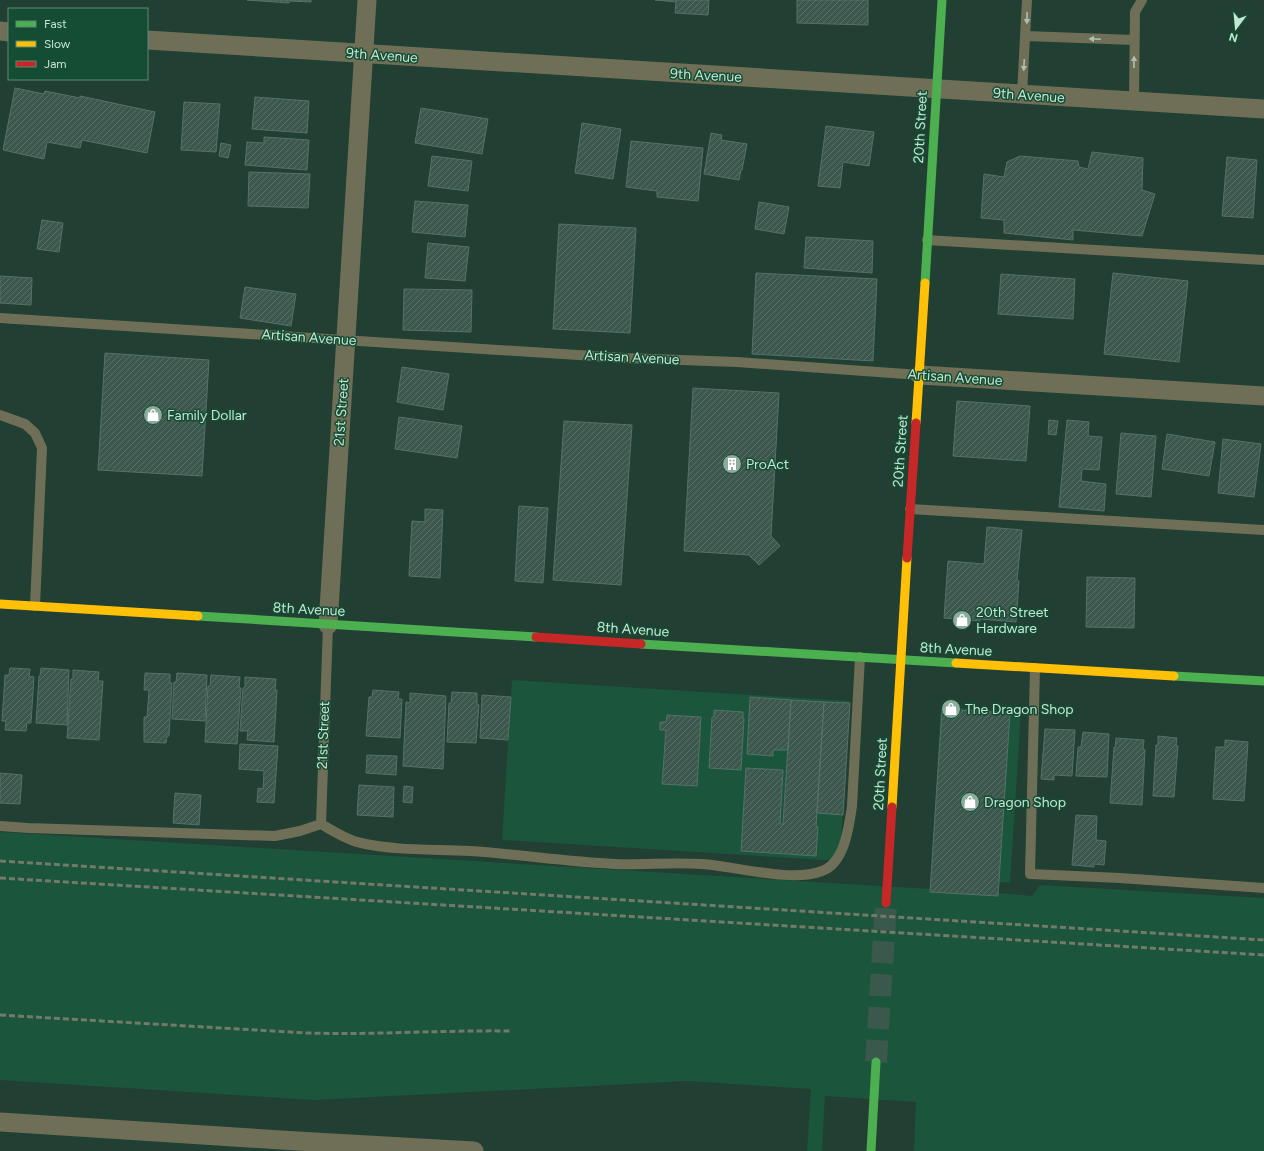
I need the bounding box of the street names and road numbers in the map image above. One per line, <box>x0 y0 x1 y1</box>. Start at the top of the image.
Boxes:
street label: 9th Avenue <box>346 45 419 67</box>
street label: 9th Avenue <box>670 65 743 86</box>
street label: 9th Avenue <box>993 85 1066 107</box>
street label: 20th Street <box>910 90 931 164</box>
street label: Artisan Avenue <box>261 326 357 349</box>
street label: Artisan Avenue <box>584 347 680 368</box>
street label: Artisan Avenue <box>907 366 1003 389</box>
street label: 21st Street <box>331 377 352 447</box>
street label: 20th Street <box>889 414 912 488</box>
street label: 8th Avenue <box>272 599 346 620</box>
street label: 8th Avenue <box>596 618 670 641</box>
street label: 8th Avenue <box>919 639 993 660</box>
street label: 21st Street <box>314 701 333 769</box>
street label: 20th Street <box>870 737 891 811</box>

